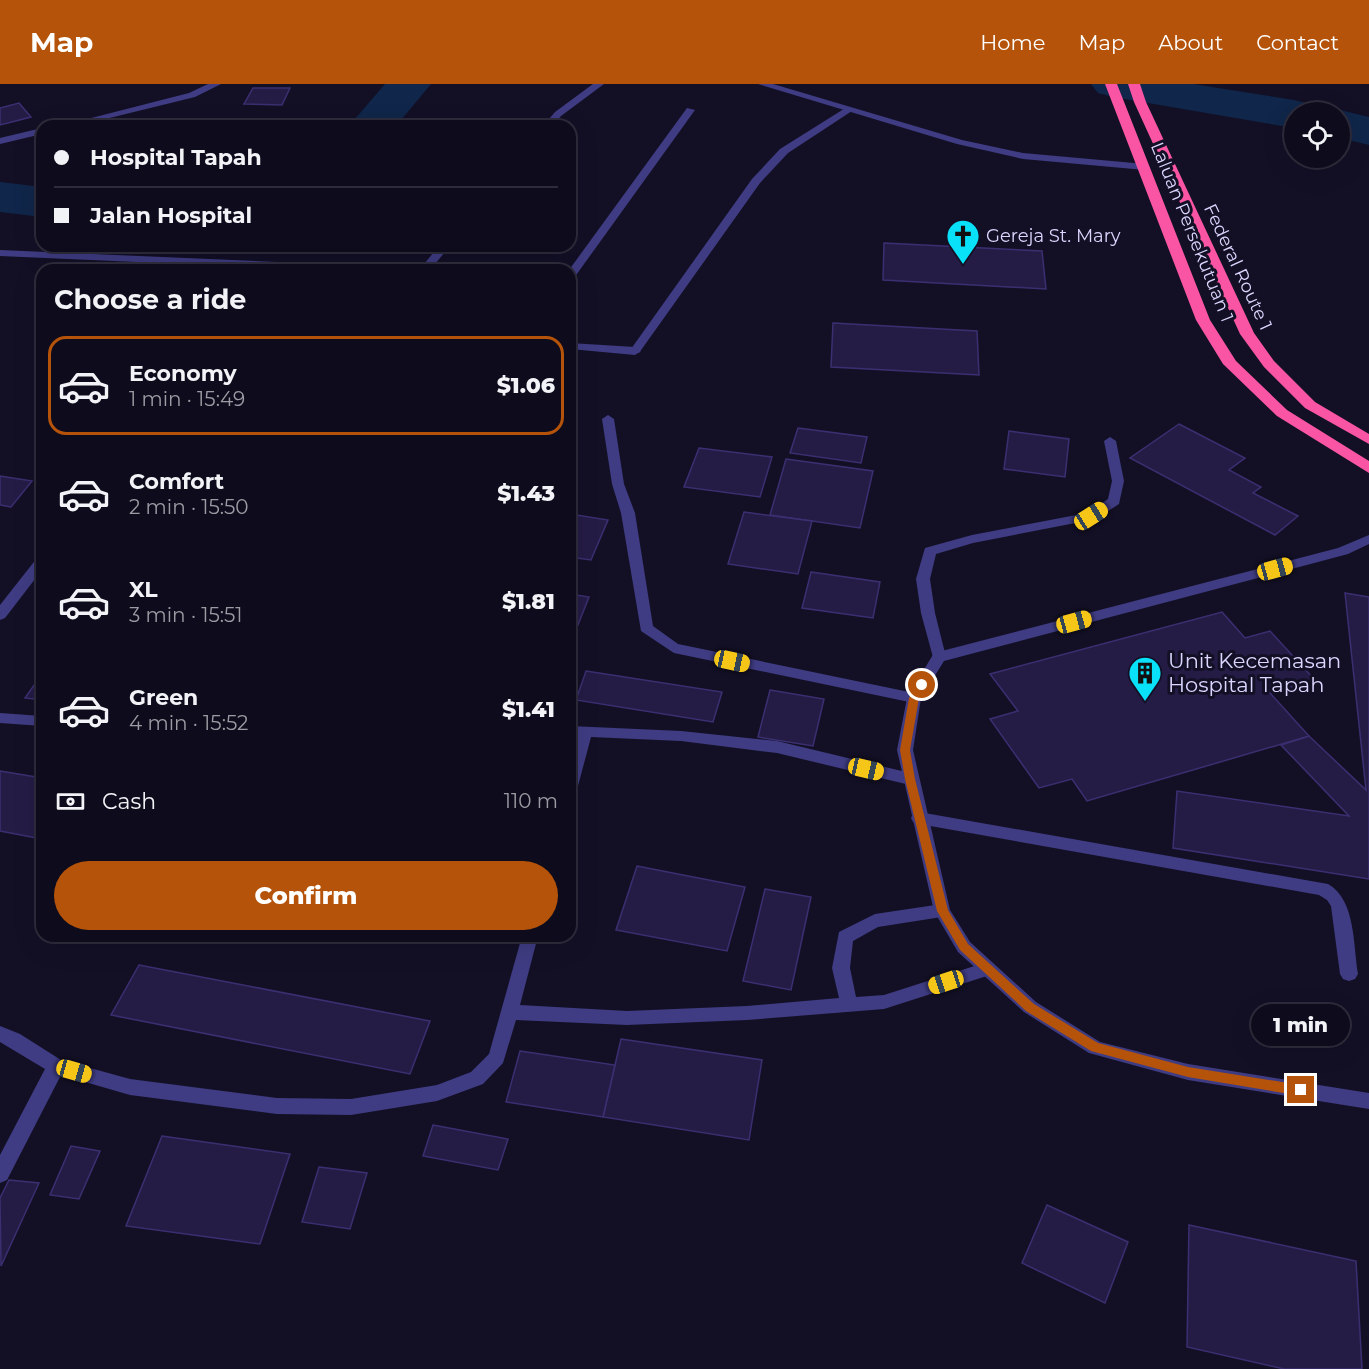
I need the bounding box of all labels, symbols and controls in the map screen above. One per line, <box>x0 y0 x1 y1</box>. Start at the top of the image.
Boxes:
text: Map <box>30 25 93 59</box>
text: Home <box>980 30 1045 55</box>
text: Map <box>1078 30 1125 55</box>
text: About <box>1158 30 1223 55</box>
text: Contact <box>1256 30 1339 55</box>
map controls <box>1284 102 1350 168</box>
button: locate <box>1284 102 1350 168</box>
street label: Laluan Persekutuan 1 <box>1146 139 1238 325</box>
text: Hospital Tapah <box>90 144 262 171</box>
street label: Federal Route 1 <box>1199 200 1277 334</box>
text: Jalan Hospital <box>90 202 252 229</box>
church icon: Gereja St. Mary <box>945 218 981 265</box>
place label: Gereja St. Mary <box>986 225 1121 247</box>
text: Choose a ride <box>54 283 246 316</box>
icon: car <box>57 359 111 413</box>
text: Economy <box>129 360 237 387</box>
text: $1.06 <box>497 372 555 399</box>
text: 1 min · 15:49 <box>129 387 245 411</box>
icon: car <box>57 467 111 521</box>
text: Comfort <box>129 468 224 495</box>
text: $1.43 <box>497 480 555 507</box>
text: 2 min · 15:50 <box>129 495 249 519</box>
car <box>1071 499 1111 533</box>
car <box>1255 556 1295 582</box>
icon: car <box>57 575 111 629</box>
text: XL <box>129 576 158 603</box>
text: $1.81 <box>502 588 555 615</box>
text: 3 min · 15:51 <box>129 603 242 627</box>
car <box>1054 609 1094 635</box>
car <box>713 648 751 674</box>
place label: Unit Kecemasan Hospital Tapah <box>1168 648 1341 697</box>
building icon: Unit Kecemasan Hospital Tapah <box>1127 655 1163 702</box>
route start <box>908 671 935 698</box>
icon: car <box>57 683 111 737</box>
text: Green <box>129 684 198 711</box>
text: $1.41 <box>502 696 555 723</box>
text: 4 min · 15:52 <box>129 711 248 735</box>
car <box>846 756 886 782</box>
icon: cash <box>54 785 87 818</box>
text: Cash <box>102 788 156 815</box>
text: 110 m <box>504 789 558 813</box>
button: Confirm <box>54 861 558 930</box>
car <box>926 968 966 996</box>
callout: 1 min <box>1252 1003 1350 1045</box>
text: 1 min <box>1273 1013 1328 1037</box>
car <box>54 1057 94 1085</box>
route end <box>1287 1076 1314 1103</box>

